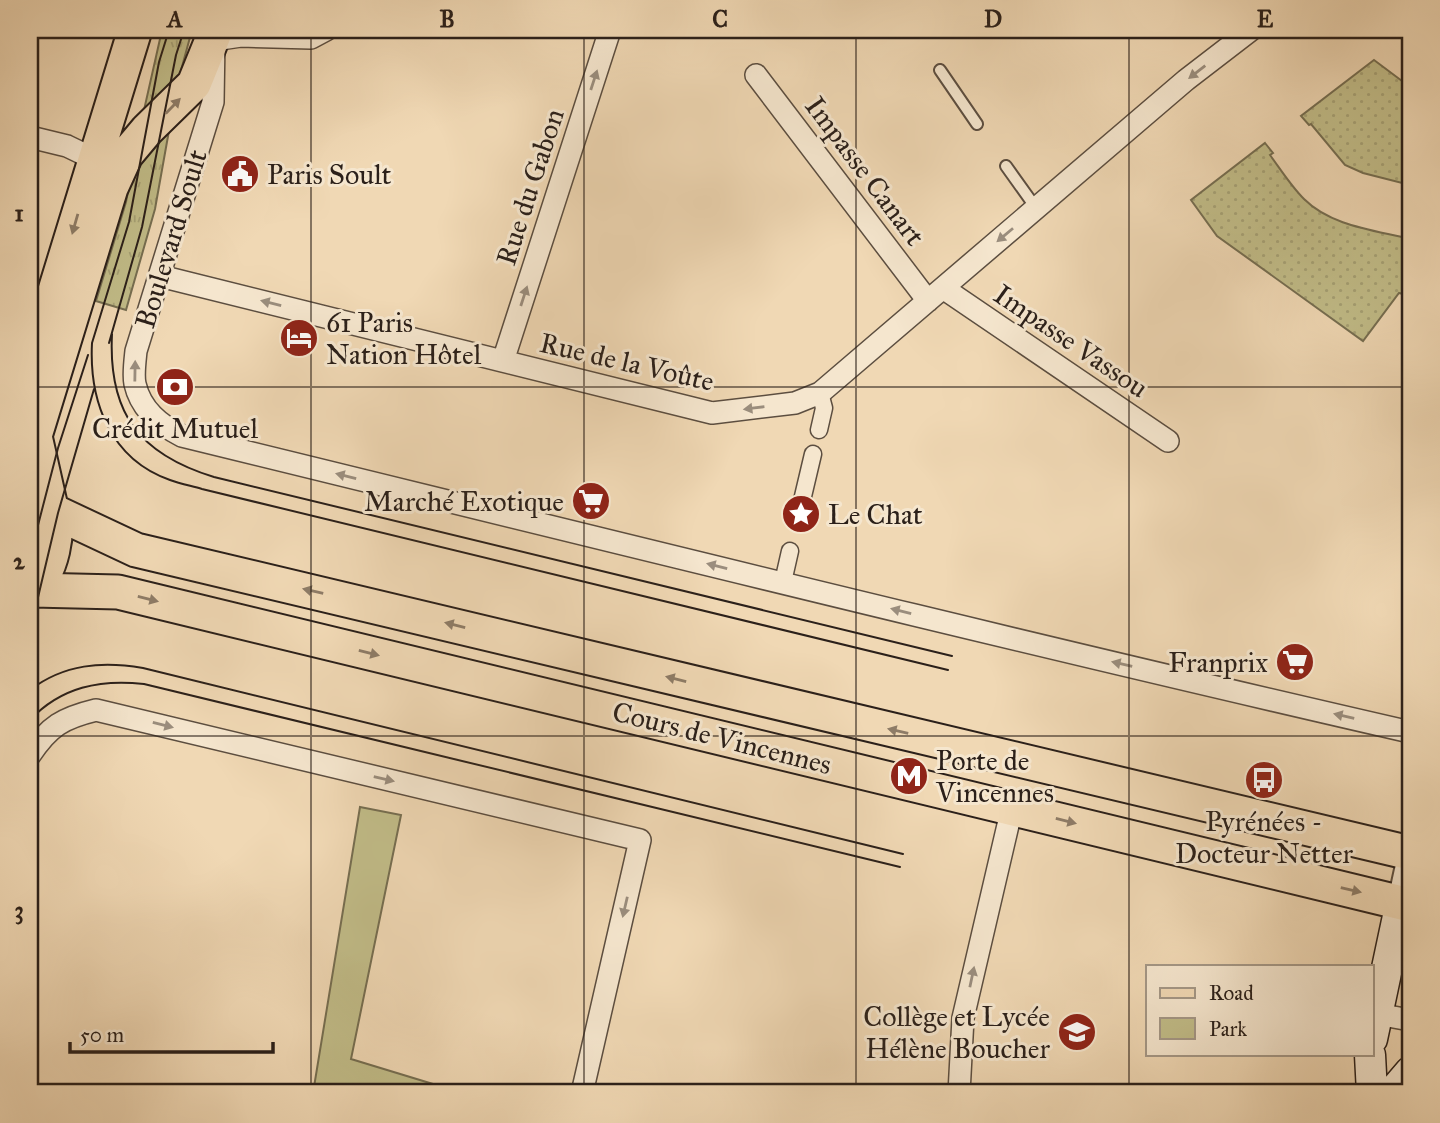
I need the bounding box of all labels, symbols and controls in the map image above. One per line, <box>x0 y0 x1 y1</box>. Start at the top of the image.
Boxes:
text: A <box>165 5 183 33</box>
text: B <box>439 5 455 33</box>
text: C <box>712 5 728 33</box>
text: D <box>984 5 1002 33</box>
text: E <box>1257 5 1274 33</box>
one-way arrow <box>1188 64 1206 78</box>
one-way arrow <box>589 69 600 90</box>
street label: Impasse Canart <box>798 89 933 253</box>
one-way arrow <box>164 98 180 115</box>
street label: Rue du Gabon <box>488 104 572 270</box>
street label: Boulevard Soult <box>127 145 215 333</box>
public building icon: Paris Soult <box>219 153 261 195</box>
place label: Paris Soult <box>267 157 392 192</box>
text: 1 <box>14 199 24 227</box>
one-way arrow <box>69 214 79 235</box>
one-way arrow <box>996 227 1014 243</box>
street label: Impasse Vassou <box>987 277 1155 405</box>
one-way arrow <box>519 285 530 306</box>
one-way arrow <box>260 297 282 308</box>
place label: 61 Paris Nation Hôtel <box>326 305 482 372</box>
hotel icon: 61 Paris Nation Hôtel <box>278 317 320 359</box>
street label: Rue de la Voûte <box>537 325 717 399</box>
one-way arrow <box>129 360 141 382</box>
bank icon: Crédit Mutuel <box>154 366 196 408</box>
one-way arrow <box>743 403 765 414</box>
place label: Crédit Mutuel <box>92 411 259 446</box>
one-way arrow <box>335 470 357 481</box>
supermarket icon: Marché Exotique <box>570 480 612 522</box>
place label: Marché Exotique <box>364 484 564 519</box>
place icon: Le Chat <box>780 493 822 535</box>
place label: Le Chat <box>828 497 923 532</box>
text: 2 <box>13 547 25 575</box>
one-way arrow <box>706 560 728 571</box>
one-way arrow <box>302 586 324 597</box>
one-way arrow <box>137 594 159 605</box>
one-way arrow <box>890 605 912 616</box>
one-way arrow <box>444 619 466 630</box>
supermarket icon: Franprix <box>1274 641 1316 683</box>
place label: Franprix <box>1168 645 1269 680</box>
one-way arrow <box>358 648 380 659</box>
one-way arrow <box>1111 658 1133 669</box>
one-way arrow <box>665 673 687 684</box>
street label: Cours de Vincennes <box>609 694 835 782</box>
one-way arrow <box>1333 710 1355 721</box>
one-way arrow <box>152 720 174 731</box>
one-way arrow <box>887 725 909 736</box>
place label: Porte de Vincennes <box>935 743 1054 810</box>
metro station icon: Porte de Vincennes <box>888 755 930 797</box>
bus stop icon: Pyrénées - Docteur Netter <box>1243 759 1285 801</box>
one-way arrow <box>373 774 395 785</box>
place label: Pyrénées - Docteur Netter <box>1175 804 1354 871</box>
one-way arrow <box>1055 816 1077 827</box>
one-way arrow <box>1340 885 1362 896</box>
text: 3 <box>14 896 24 925</box>
one-way arrow <box>619 896 630 918</box>
legend <box>1146 965 1374 1056</box>
one-way arrow <box>967 966 978 988</box>
text: Road <box>1209 980 1254 1006</box>
place label: Collège et Lycée Hélène Boucher <box>863 999 1050 1066</box>
scale bar <box>70 1011 273 1055</box>
school or university icon: Collège et Lycée Hélène Boucher <box>1056 1011 1098 1053</box>
text: Park <box>1209 1016 1247 1042</box>
text: 50 m <box>80 1022 125 1048</box>

